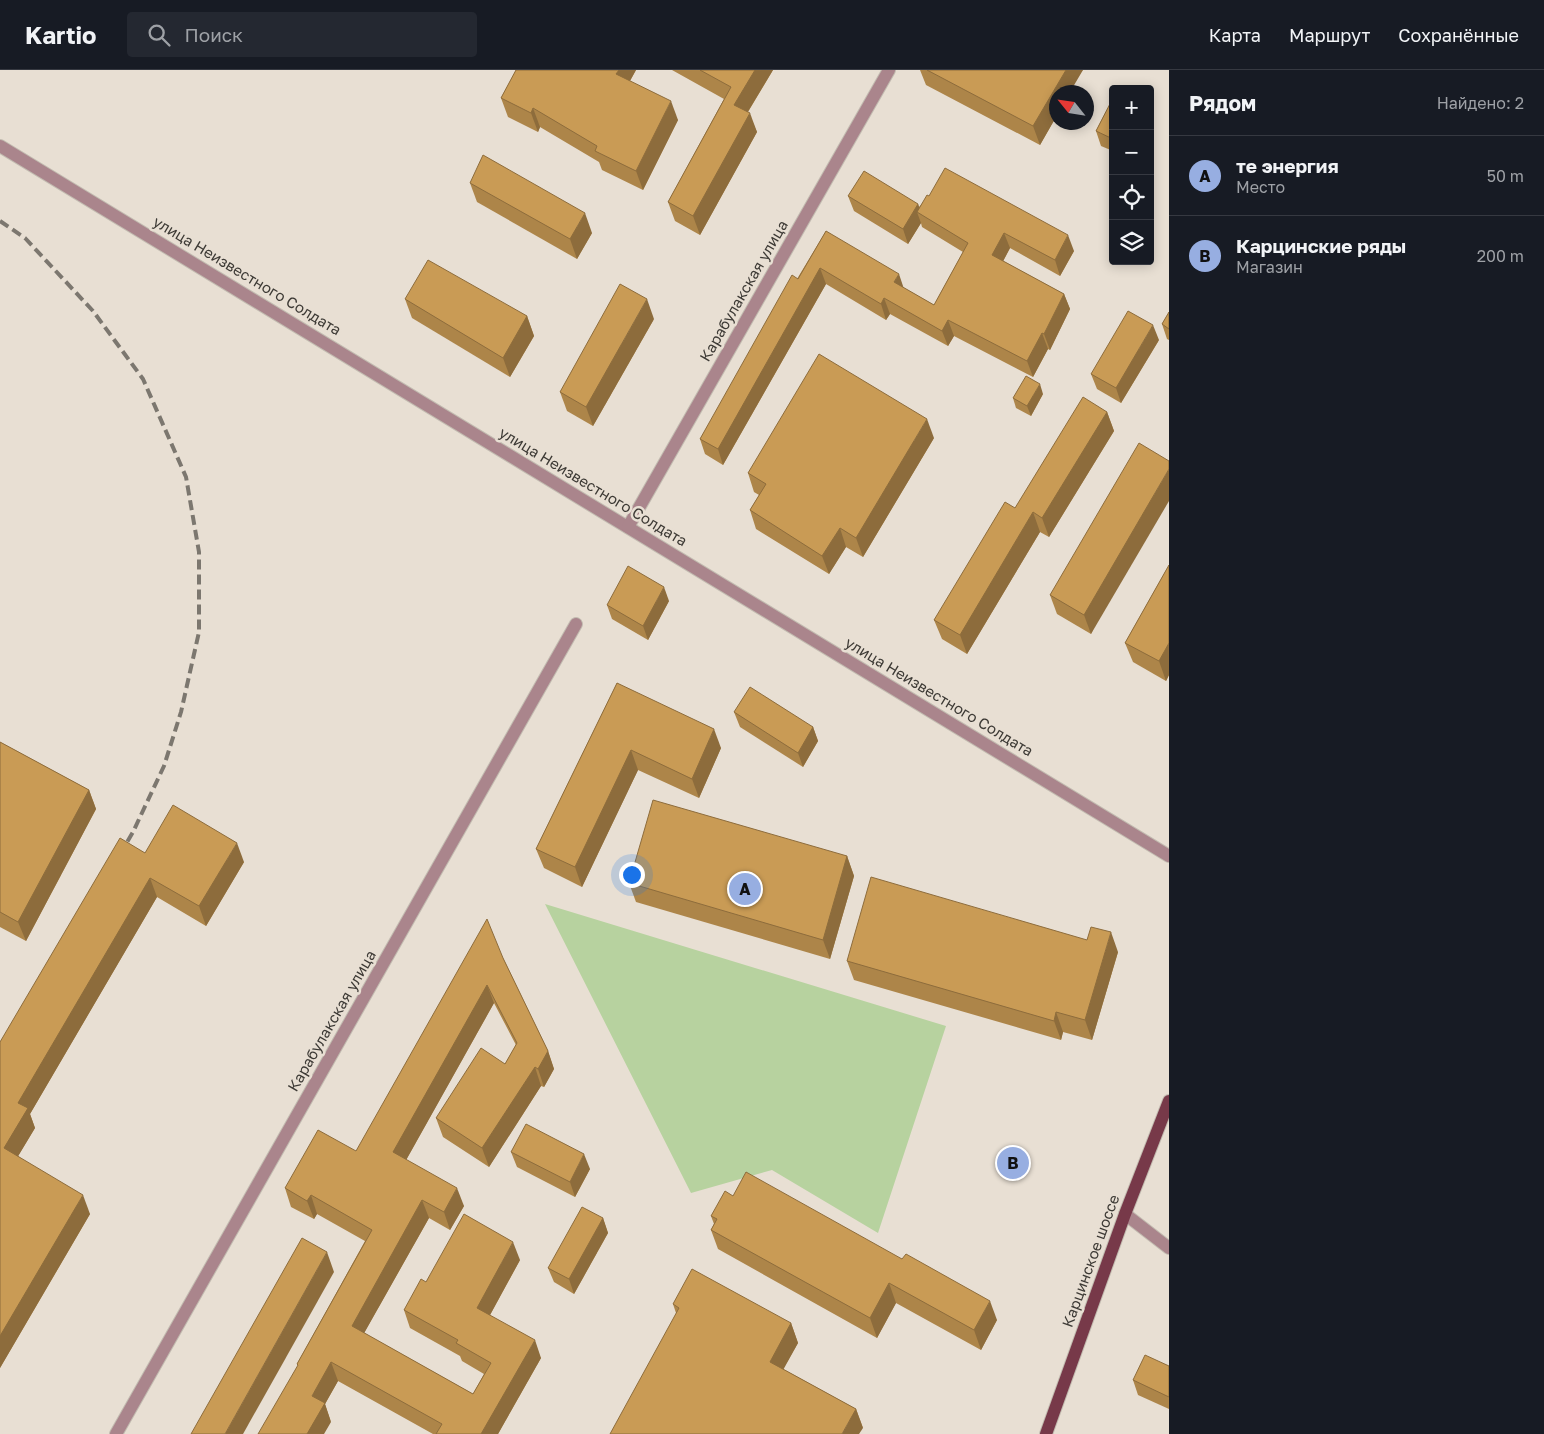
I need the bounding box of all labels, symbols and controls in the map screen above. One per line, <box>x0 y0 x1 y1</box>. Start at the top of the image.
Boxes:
search box <box>127 12 477 57</box>
text: Kartio <box>25 20 97 49</box>
icon: search <box>145 21 173 49</box>
text: Поиск <box>185 23 243 46</box>
text: Карта <box>1209 24 1261 46</box>
text: Маршрут <box>1289 24 1370 46</box>
text: Сохранённые <box>1398 24 1519 46</box>
north arrow <box>1049 85 1094 130</box>
map controls <box>1109 85 1154 265</box>
button: + <box>1109 85 1154 130</box>
text: Рядом <box>1189 90 1256 116</box>
text: Найдено: 2 <box>1437 93 1524 113</box>
button: − <box>1109 130 1154 175</box>
text: те энергия <box>1236 154 1339 177</box>
text: A <box>1199 166 1211 186</box>
text: 50 m <box>1487 166 1524 186</box>
button: locate <box>1109 175 1154 220</box>
text: Место <box>1236 177 1285 197</box>
street label: улица Неизвестного Солдата <box>150 212 345 339</box>
street label: Карабулакская улица <box>695 217 791 364</box>
button: layers <box>1109 220 1154 265</box>
text: Карцинские ряды <box>1236 234 1406 257</box>
text: B <box>1199 246 1211 266</box>
text: 200 m <box>1477 246 1524 266</box>
text: Магазин <box>1236 257 1303 277</box>
street label: улица Неизвестного Солдата <box>496 423 691 550</box>
street label: улица Неизвестного Солдата <box>842 633 1037 760</box>
your location <box>619 862 645 888</box>
pin: A <box>729 870 761 908</box>
street label: Карабулакская улица <box>283 947 379 1094</box>
pin: B <box>997 1144 1029 1182</box>
street label: Карцинское шоссе <box>1058 1192 1123 1329</box>

